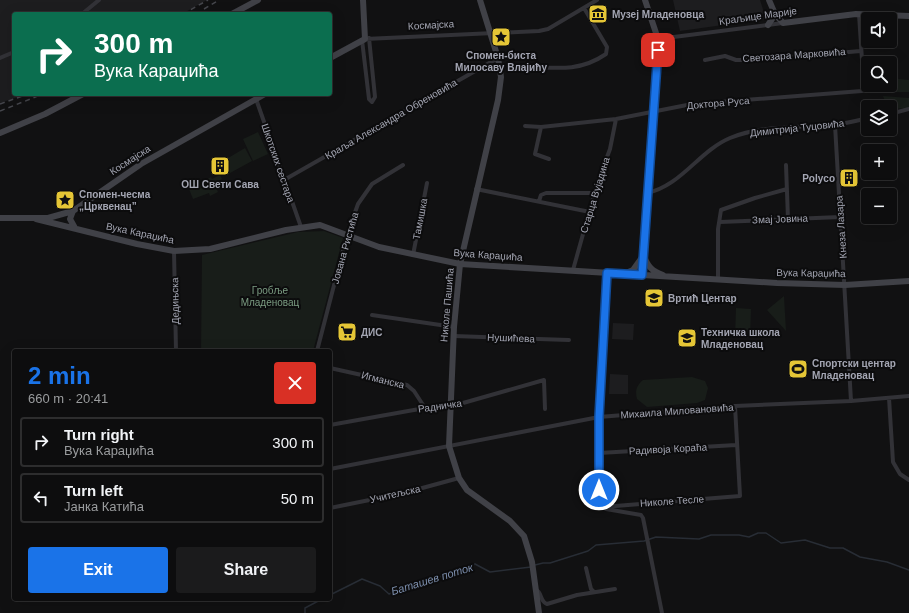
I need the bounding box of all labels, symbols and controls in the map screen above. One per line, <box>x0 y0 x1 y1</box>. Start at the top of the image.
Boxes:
museum icon: Музеј Младеновца <box>587 3 609 25</box>
street label: Краљице Марије <box>718 5 798 27</box>
place label: Музеј Младеновца <box>612 9 704 20</box>
map controls <box>861 12 897 224</box>
button: sound <box>861 12 897 48</box>
street label: Космајска <box>408 18 455 32</box>
place icon: Спомен-биста Милосаву Влајићу <box>490 26 512 48</box>
icon: right <box>28 28 80 80</box>
text: 300 m <box>94 28 173 59</box>
pin <box>641 33 675 67</box>
icon: arrive <box>647 39 669 61</box>
street label: Светозара Марковића <box>742 46 846 64</box>
place label: Спомен-биста Милосаву Влајићу <box>455 50 547 73</box>
button: search <box>861 56 897 92</box>
text: Вука Караџића <box>94 61 219 81</box>
street label: Краља Александра Обреновића <box>323 76 459 161</box>
street label: Доктора Руса <box>686 95 750 111</box>
button: layers <box>861 100 897 136</box>
street label: Димитрија Туцовића <box>749 118 845 138</box>
street label: Шкотских сестара <box>259 122 297 204</box>
street label: Космајска <box>108 143 153 177</box>
button: + <box>861 144 897 180</box>
building icon: ОШ Свети Сава <box>209 155 231 177</box>
street label: Старца Вујадина <box>578 155 612 234</box>
building icon: Polyco <box>838 167 860 189</box>
place label: Polyco <box>802 173 835 184</box>
place label: ОШ Свети Сава <box>181 179 259 190</box>
button: − <box>861 188 897 224</box>
place icon: Спомен-чесма „Црквенац” <box>54 189 76 211</box>
place label: Спомен-чесма „Црквенац” <box>79 189 151 212</box>
street label: Кнеза Лазара <box>833 195 849 259</box>
street label: Тамишка <box>411 197 429 241</box>
street label: Јована Ристића <box>330 211 361 285</box>
street label: Змај Јовина <box>752 213 809 225</box>
street label: Вука Караџића <box>105 220 175 246</box>
street label: Вука Караџића <box>453 247 523 263</box>
street label: Николе Пашића <box>438 267 456 342</box>
street label: Вука Караџића <box>776 267 846 279</box>
street label: Дедињска <box>169 277 181 325</box>
park label: Гробље Младеновац <box>241 285 300 308</box>
school or university icon: Вртић Центар <box>643 287 665 309</box>
place label: Вртић Центар <box>668 293 737 304</box>
supermarket icon: ДИС <box>336 321 358 343</box>
place label: ДИС <box>361 327 383 338</box>
school or university icon: Техничка школа Младеновац <box>676 327 698 349</box>
place label: Техничка школа Младеновац <box>701 327 780 350</box>
street label: Нушићева <box>487 332 535 344</box>
sports icon: Спортски центар Младеновац <box>787 358 809 380</box>
place label: Спортски центар Младеновац <box>812 358 896 381</box>
text: 2 min <box>28 362 91 389</box>
button: close <box>274 362 316 404</box>
street label: Игманска <box>360 369 406 391</box>
text: 660 m · 20:41 <box>28 391 108 406</box>
street label: Радничка <box>417 397 463 415</box>
street label: Михаила Миловановића <box>620 402 734 420</box>
text: Turn right <box>64 426 134 443</box>
icon: right <box>30 431 52 453</box>
text: 300 m <box>272 434 314 451</box>
street label: Радивоја Кораћа <box>629 441 708 457</box>
text: Вука Караџића <box>64 443 154 458</box>
position arrow <box>578 469 620 511</box>
text: Turn left <box>64 482 123 499</box>
street label: Учитељска <box>369 483 422 505</box>
icon: left <box>30 487 52 509</box>
text: 50 m <box>281 490 314 507</box>
street label: Николе Тесле <box>640 493 705 509</box>
text: Јанка Катића <box>64 499 144 514</box>
button: Exit <box>28 547 168 593</box>
button: Share <box>176 547 316 593</box>
water label: Баташев поток <box>390 561 475 597</box>

